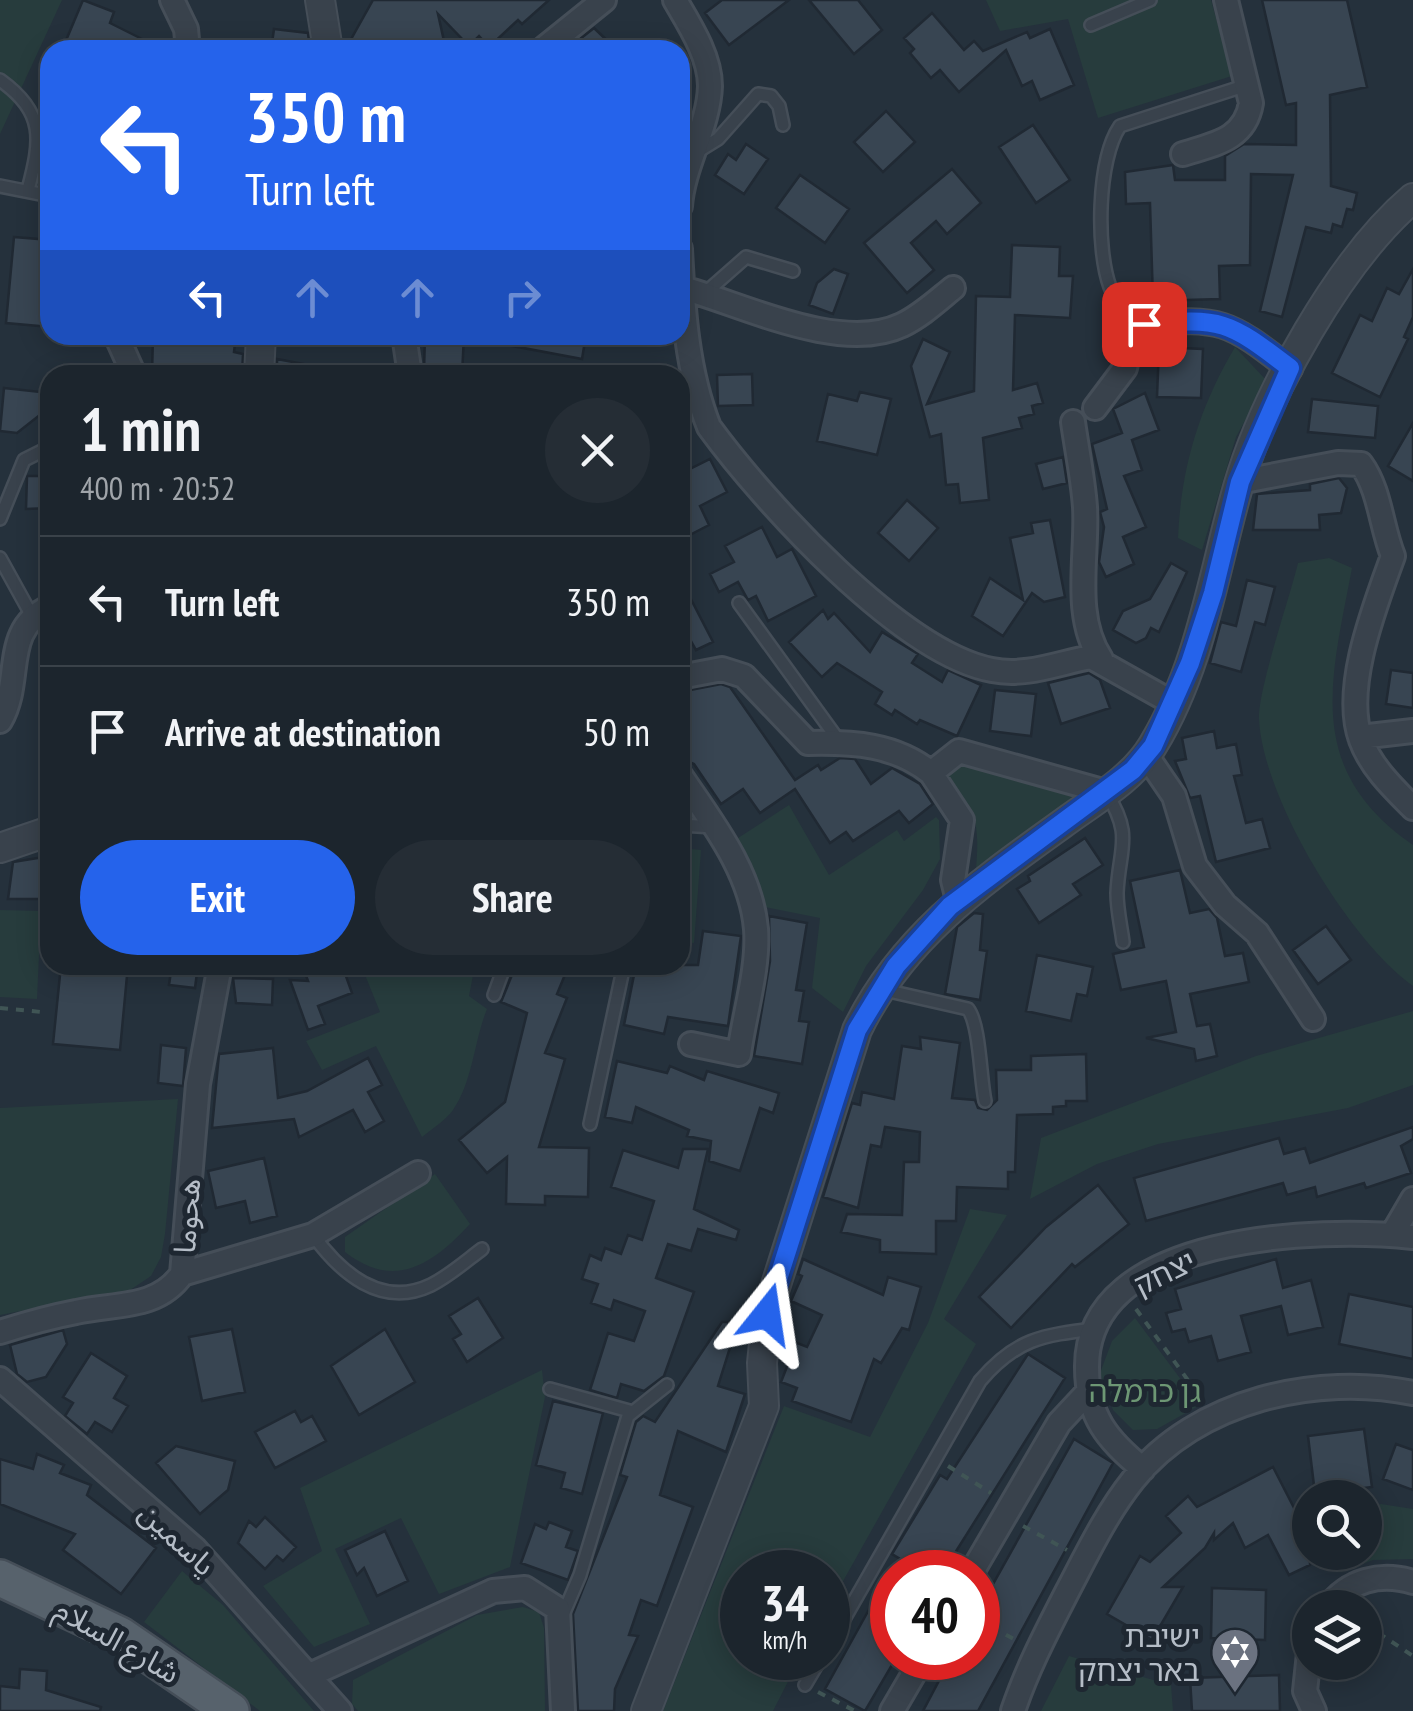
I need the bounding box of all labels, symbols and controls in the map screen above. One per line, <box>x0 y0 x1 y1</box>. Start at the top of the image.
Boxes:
text: 350 m <box>245 71 406 161</box>
icon: left <box>80 80 210 210</box>
text: Turn left <box>245 159 375 217</box>
icon: left <box>180 270 235 325</box>
icon: ahead <box>285 270 340 325</box>
icon: ahead <box>390 270 445 325</box>
icon: right <box>495 270 550 325</box>
pin <box>1102 282 1187 367</box>
icon: arrive <box>1117 297 1172 352</box>
text: 1 min <box>80 390 201 468</box>
button: close <box>545 398 650 503</box>
text: 400 m · 20:52 <box>80 467 235 509</box>
icon: left <box>80 574 135 629</box>
text: Turn left <box>165 577 279 626</box>
text: 350 m <box>566 577 650 626</box>
icon: arrive <box>80 704 135 759</box>
text: Arrive at destination <box>165 707 441 756</box>
text: 50 m <box>583 707 650 756</box>
button: Exit <box>80 840 355 955</box>
button: Share <box>375 840 650 955</box>
street label: هحوما <box>164 1177 208 1255</box>
street label: יצחק <box>1127 1240 1201 1304</box>
position arrow <box>715 1262 819 1366</box>
park label: גן כרמלה <box>1089 1371 1201 1410</box>
map controls <box>1292 1480 1382 1680</box>
button: search <box>1292 1480 1382 1570</box>
street label: ياسمين <box>131 1492 225 1584</box>
speed limit sign: 40 <box>870 1550 1000 1680</box>
text: 34 <box>761 1570 809 1635</box>
street label: شارع السلام <box>47 1589 187 1695</box>
button: layers <box>1292 1590 1382 1680</box>
place label: ישיבת באר יצחק <box>1078 1616 1200 1689</box>
text: km/h <box>763 1624 807 1656</box>
synagogue icon: ישיבת באר יצחק <box>1209 1626 1261 1694</box>

